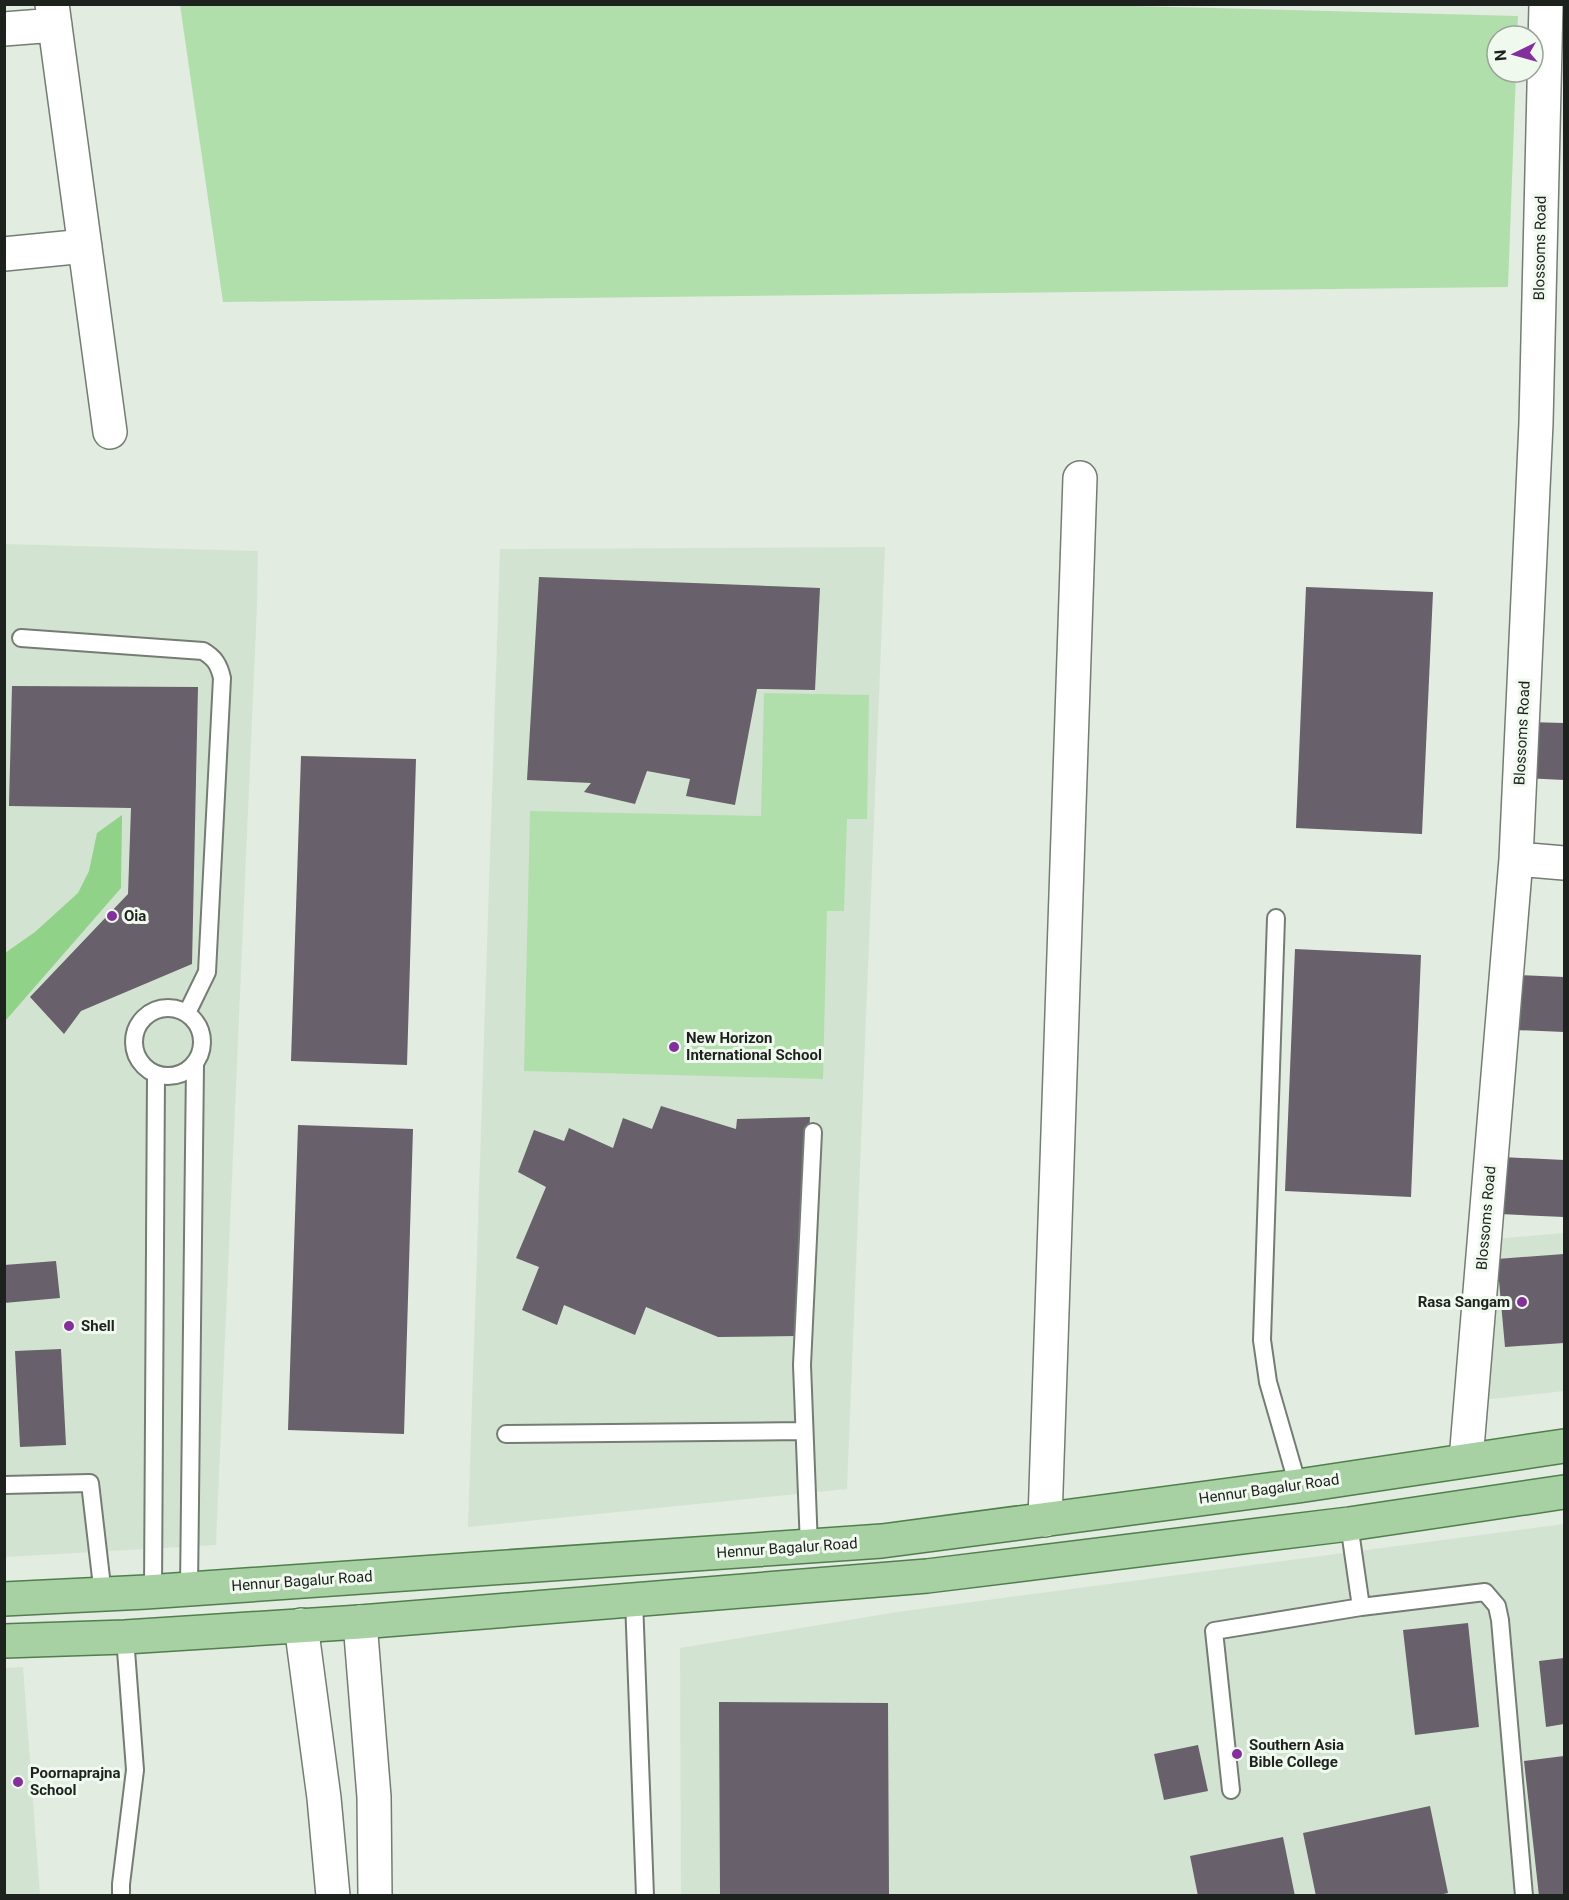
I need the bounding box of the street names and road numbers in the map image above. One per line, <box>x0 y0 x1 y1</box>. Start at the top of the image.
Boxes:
street label: Blossoms Road <box>1530 196 1550 300</box>
street label: Blossoms Road <box>1510 680 1534 786</box>
street label: Blossoms Road <box>1472 1165 1500 1271</box>
street label: Hennur Bagalur Road <box>1198 1470 1340 1508</box>
street label: Hennur Bagalur Road <box>716 1534 858 1562</box>
street label: Hennur Bagalur Road <box>231 1567 373 1595</box>

